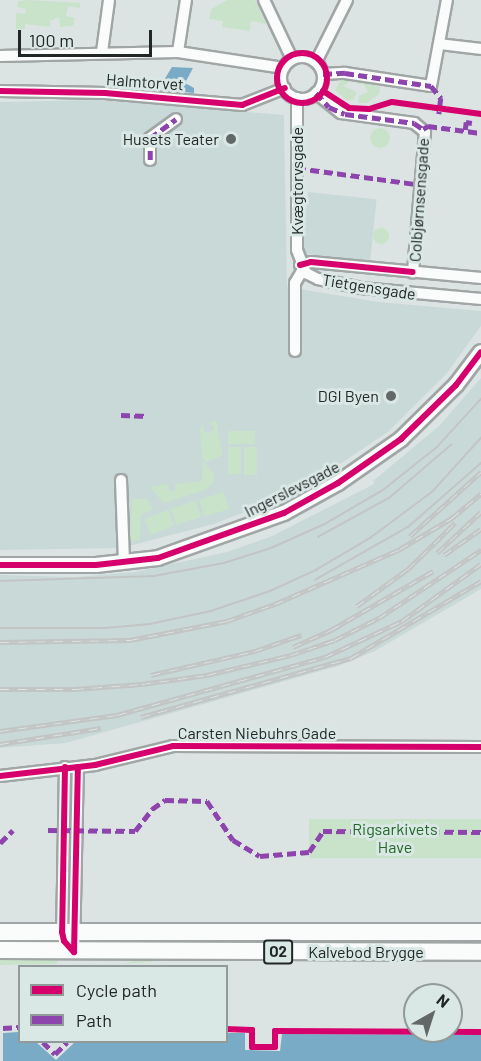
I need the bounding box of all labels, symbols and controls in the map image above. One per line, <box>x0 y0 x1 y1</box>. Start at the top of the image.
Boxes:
scale bar <box>21 18 154 56</box>
text: 100 m <box>29 29 74 51</box>
street label: Halmtorvet <box>106 70 184 94</box>
street label: Kvægtorvsgade <box>287 127 307 235</box>
place label: Husets Teater <box>123 129 219 149</box>
marker: Husets Teater <box>224 132 238 146</box>
street label: Colbjørnsensgade <box>405 137 433 263</box>
street label: Tietgensgade <box>321 270 417 304</box>
place label: DGI Byen <box>318 386 379 406</box>
marker: DGI Byen <box>384 389 398 403</box>
street label: Ingerslevsgade <box>241 457 343 521</box>
street label: Carsten Niebuhrs Gade <box>178 723 336 743</box>
park label: Rigsarkivets Have <box>352 819 438 857</box>
road number: O2 <box>263 940 293 964</box>
street label: Kalvebod Brygge <box>308 942 424 962</box>
legend <box>18 965 228 1043</box>
text: Cycle path <box>76 979 157 1001</box>
north arrow <box>403 983 463 1043</box>
text: N <box>433 989 453 1011</box>
text: Path <box>76 1009 112 1031</box>

